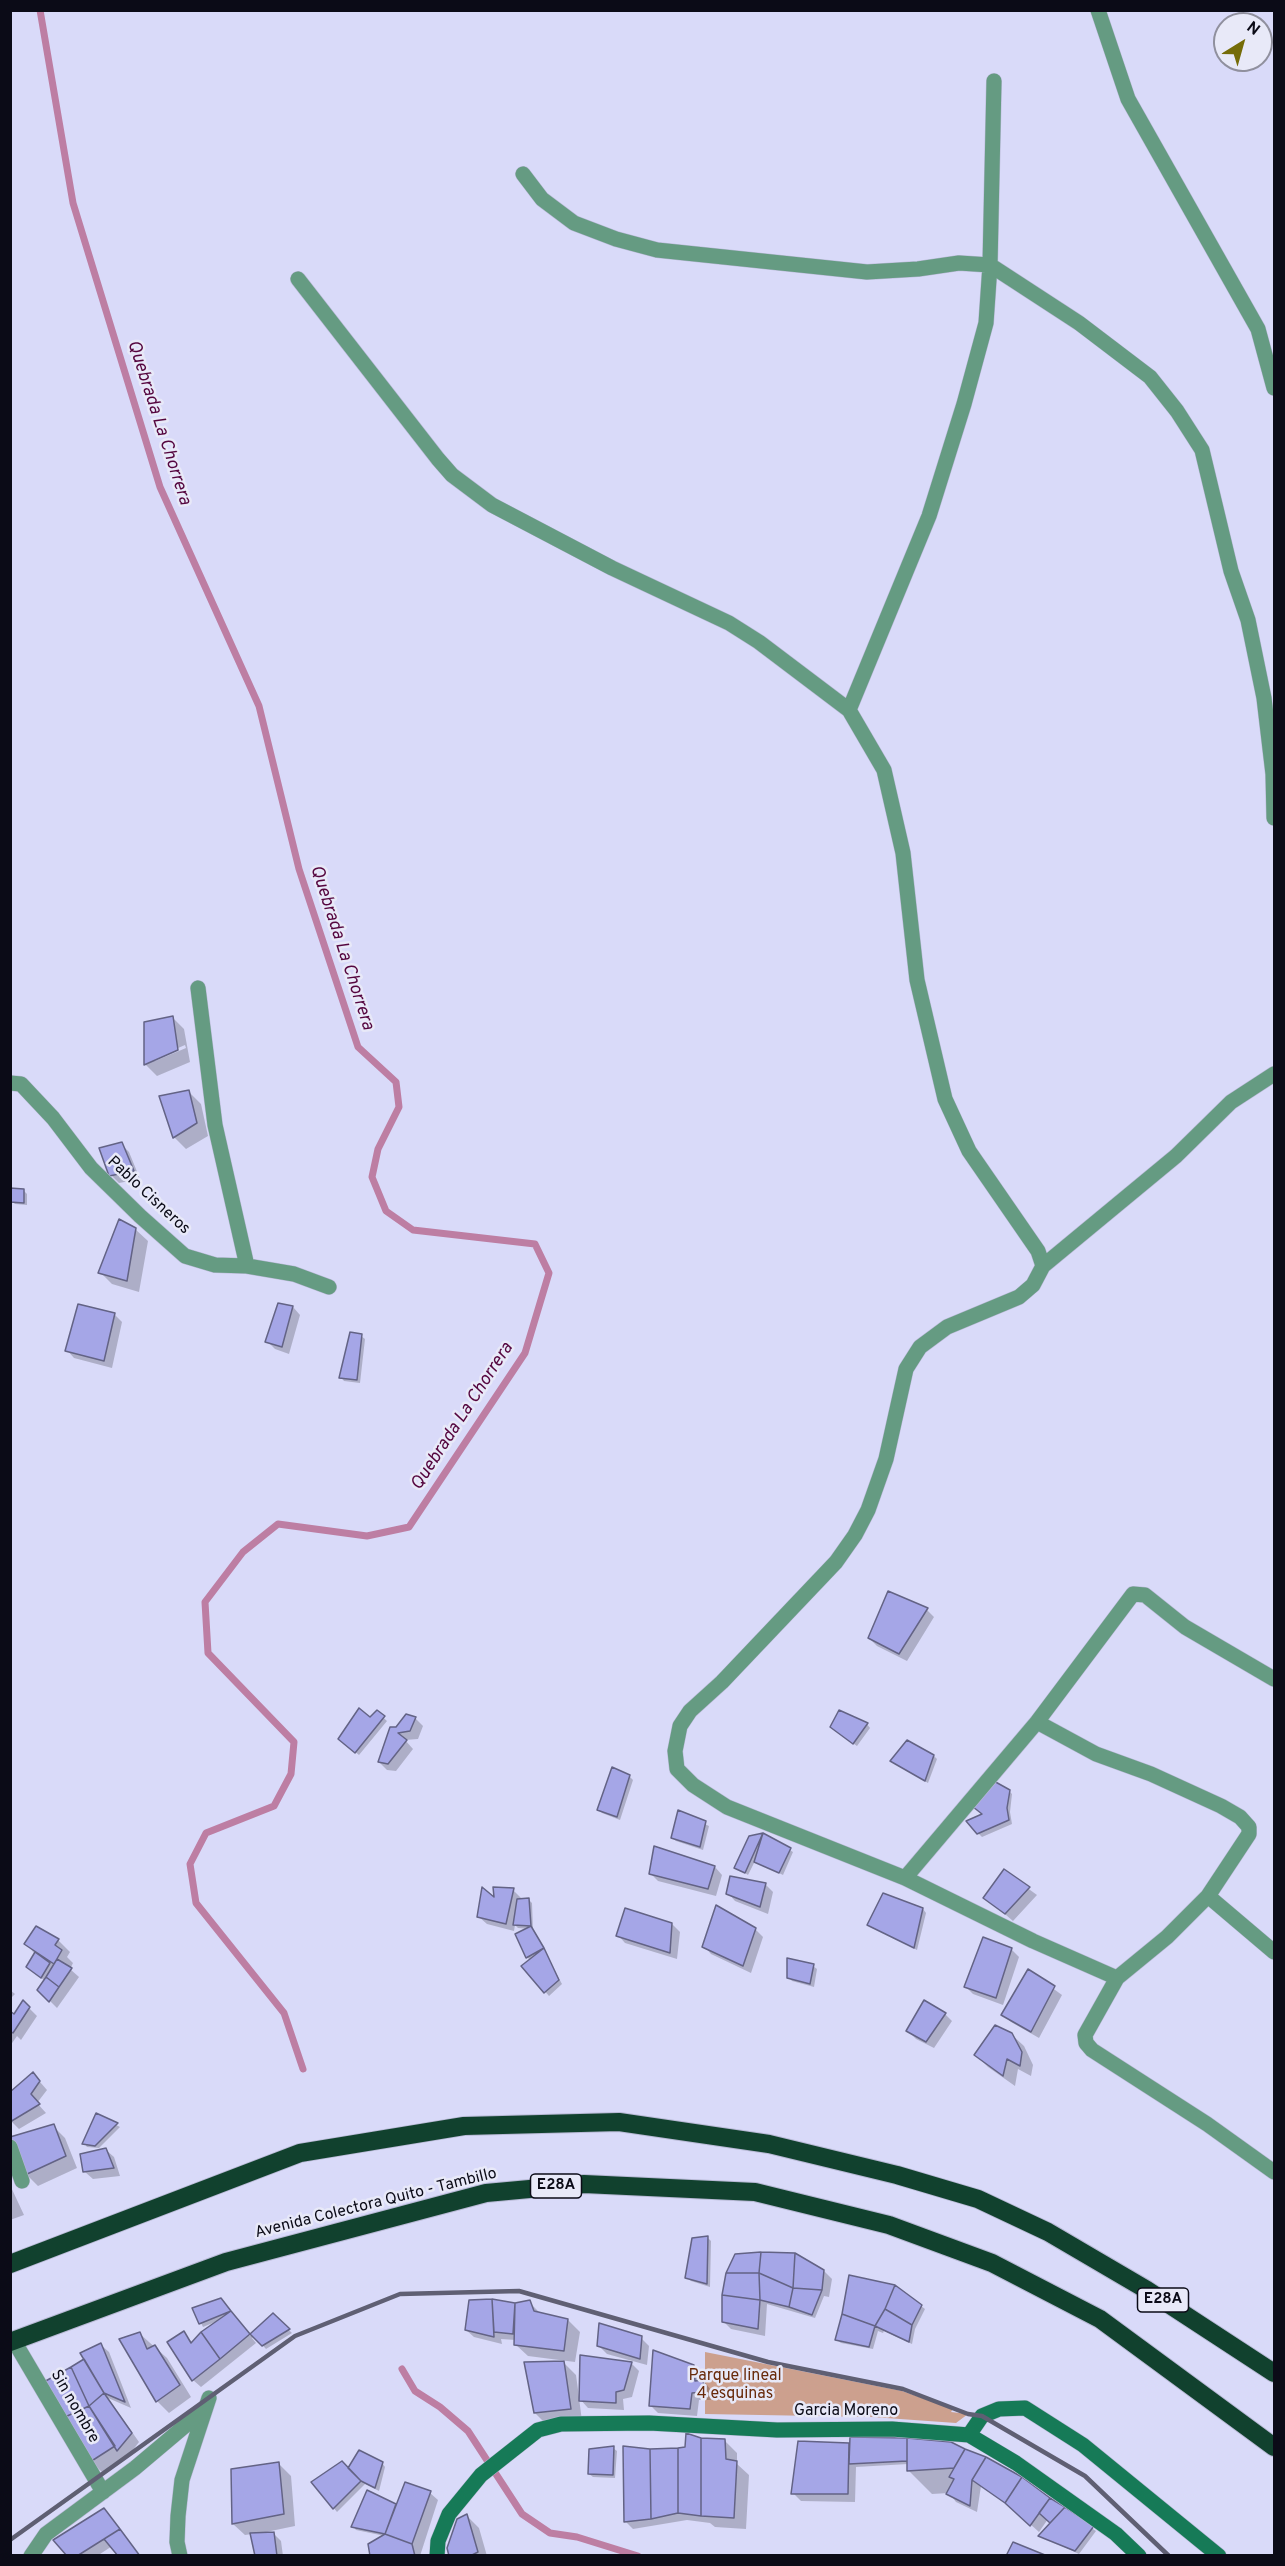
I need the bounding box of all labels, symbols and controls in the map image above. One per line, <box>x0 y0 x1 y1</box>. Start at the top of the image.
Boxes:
north arrow <box>1213 12 1273 72</box>
text: N <box>1242 18 1263 41</box>
water label: Quebrada La Chorrera <box>121 338 195 508</box>
water label: Quebrada La Chorrera <box>304 863 378 1033</box>
street label: Pablo Cisneros <box>103 1153 193 1239</box>
water label: Quebrada La Chorrera <box>407 1339 519 1495</box>
street label: Avenida Colectora Quito - Tambillo <box>253 2165 499 2243</box>
road number: E28A <box>530 2174 582 2198</box>
road number: E28A <box>1138 2288 1188 2312</box>
street label: Sin nombre <box>45 2367 103 2447</box>
park label: Parque lineal 4 esquinas <box>688 2367 782 2405</box>
street label: Garcia Moreno <box>794 2402 898 2422</box>

